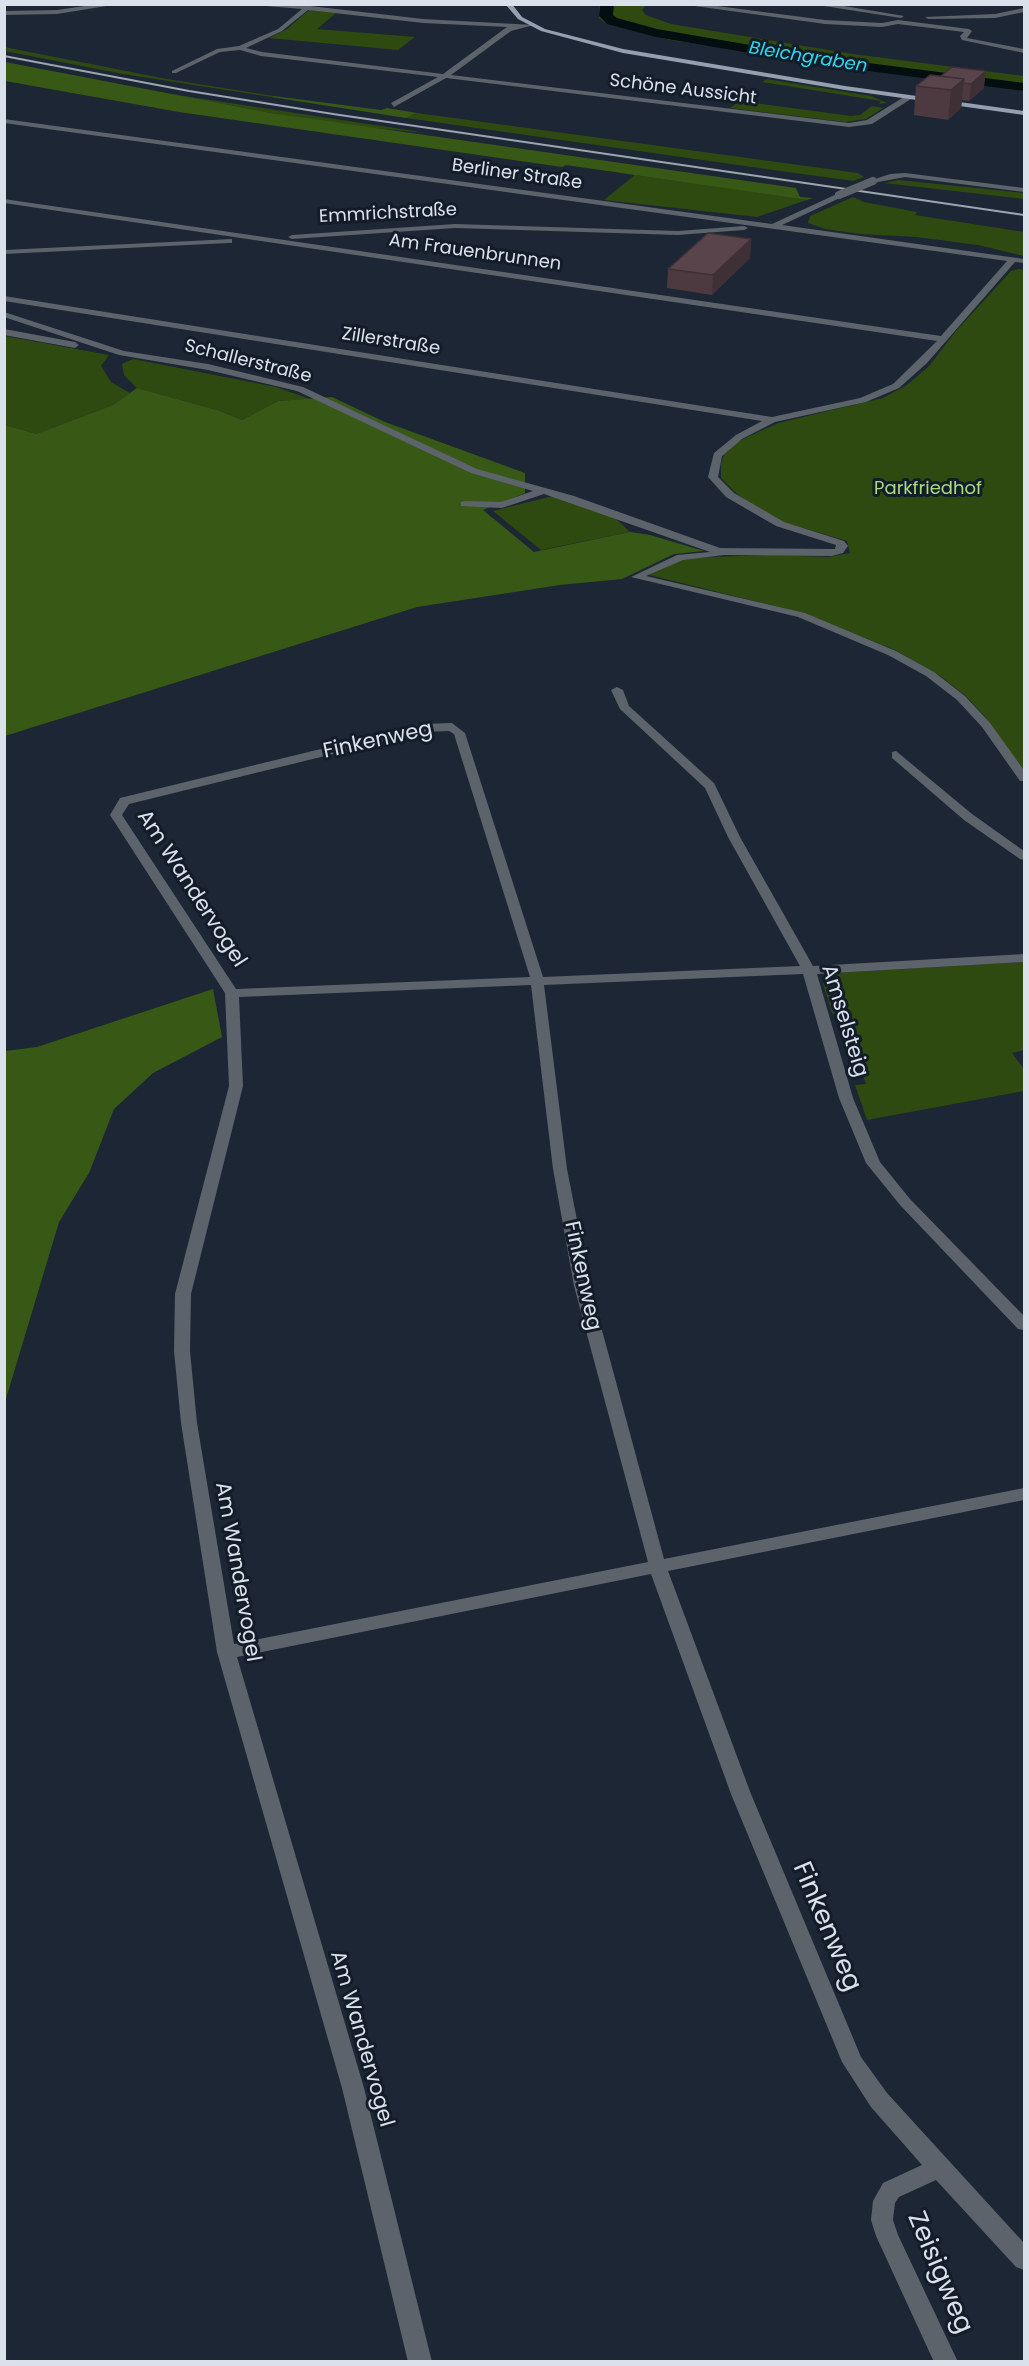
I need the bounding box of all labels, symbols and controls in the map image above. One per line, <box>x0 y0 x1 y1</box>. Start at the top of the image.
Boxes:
water label: Bleichgraben <box>747 38 869 78</box>
street label: Schöne Aussicht <box>608 70 758 110</box>
street label: Berliner Straße <box>450 155 584 195</box>
street label: Emmrichstraße <box>318 200 458 228</box>
street label: Am Frauenbrunnen <box>387 230 563 276</box>
street label: Zillerstraße <box>340 324 442 360</box>
street label: Schallerstraße <box>182 336 314 388</box>
park label: Parkfriedhof <box>874 478 982 500</box>
street label: Finkenweg <box>321 717 435 765</box>
street label: Am Wandervogel <box>131 806 251 972</box>
street label: Amselsteig <box>815 962 873 1080</box>
street label: Finkenweg <box>558 1219 606 1333</box>
street label: Am Wandervogel <box>209 1480 265 1664</box>
street label: Finkenweg <box>785 1858 867 1996</box>
street label: Am Wandervogel <box>324 1948 398 2130</box>
street label: Zeisigweg <box>899 2207 979 2339</box>

